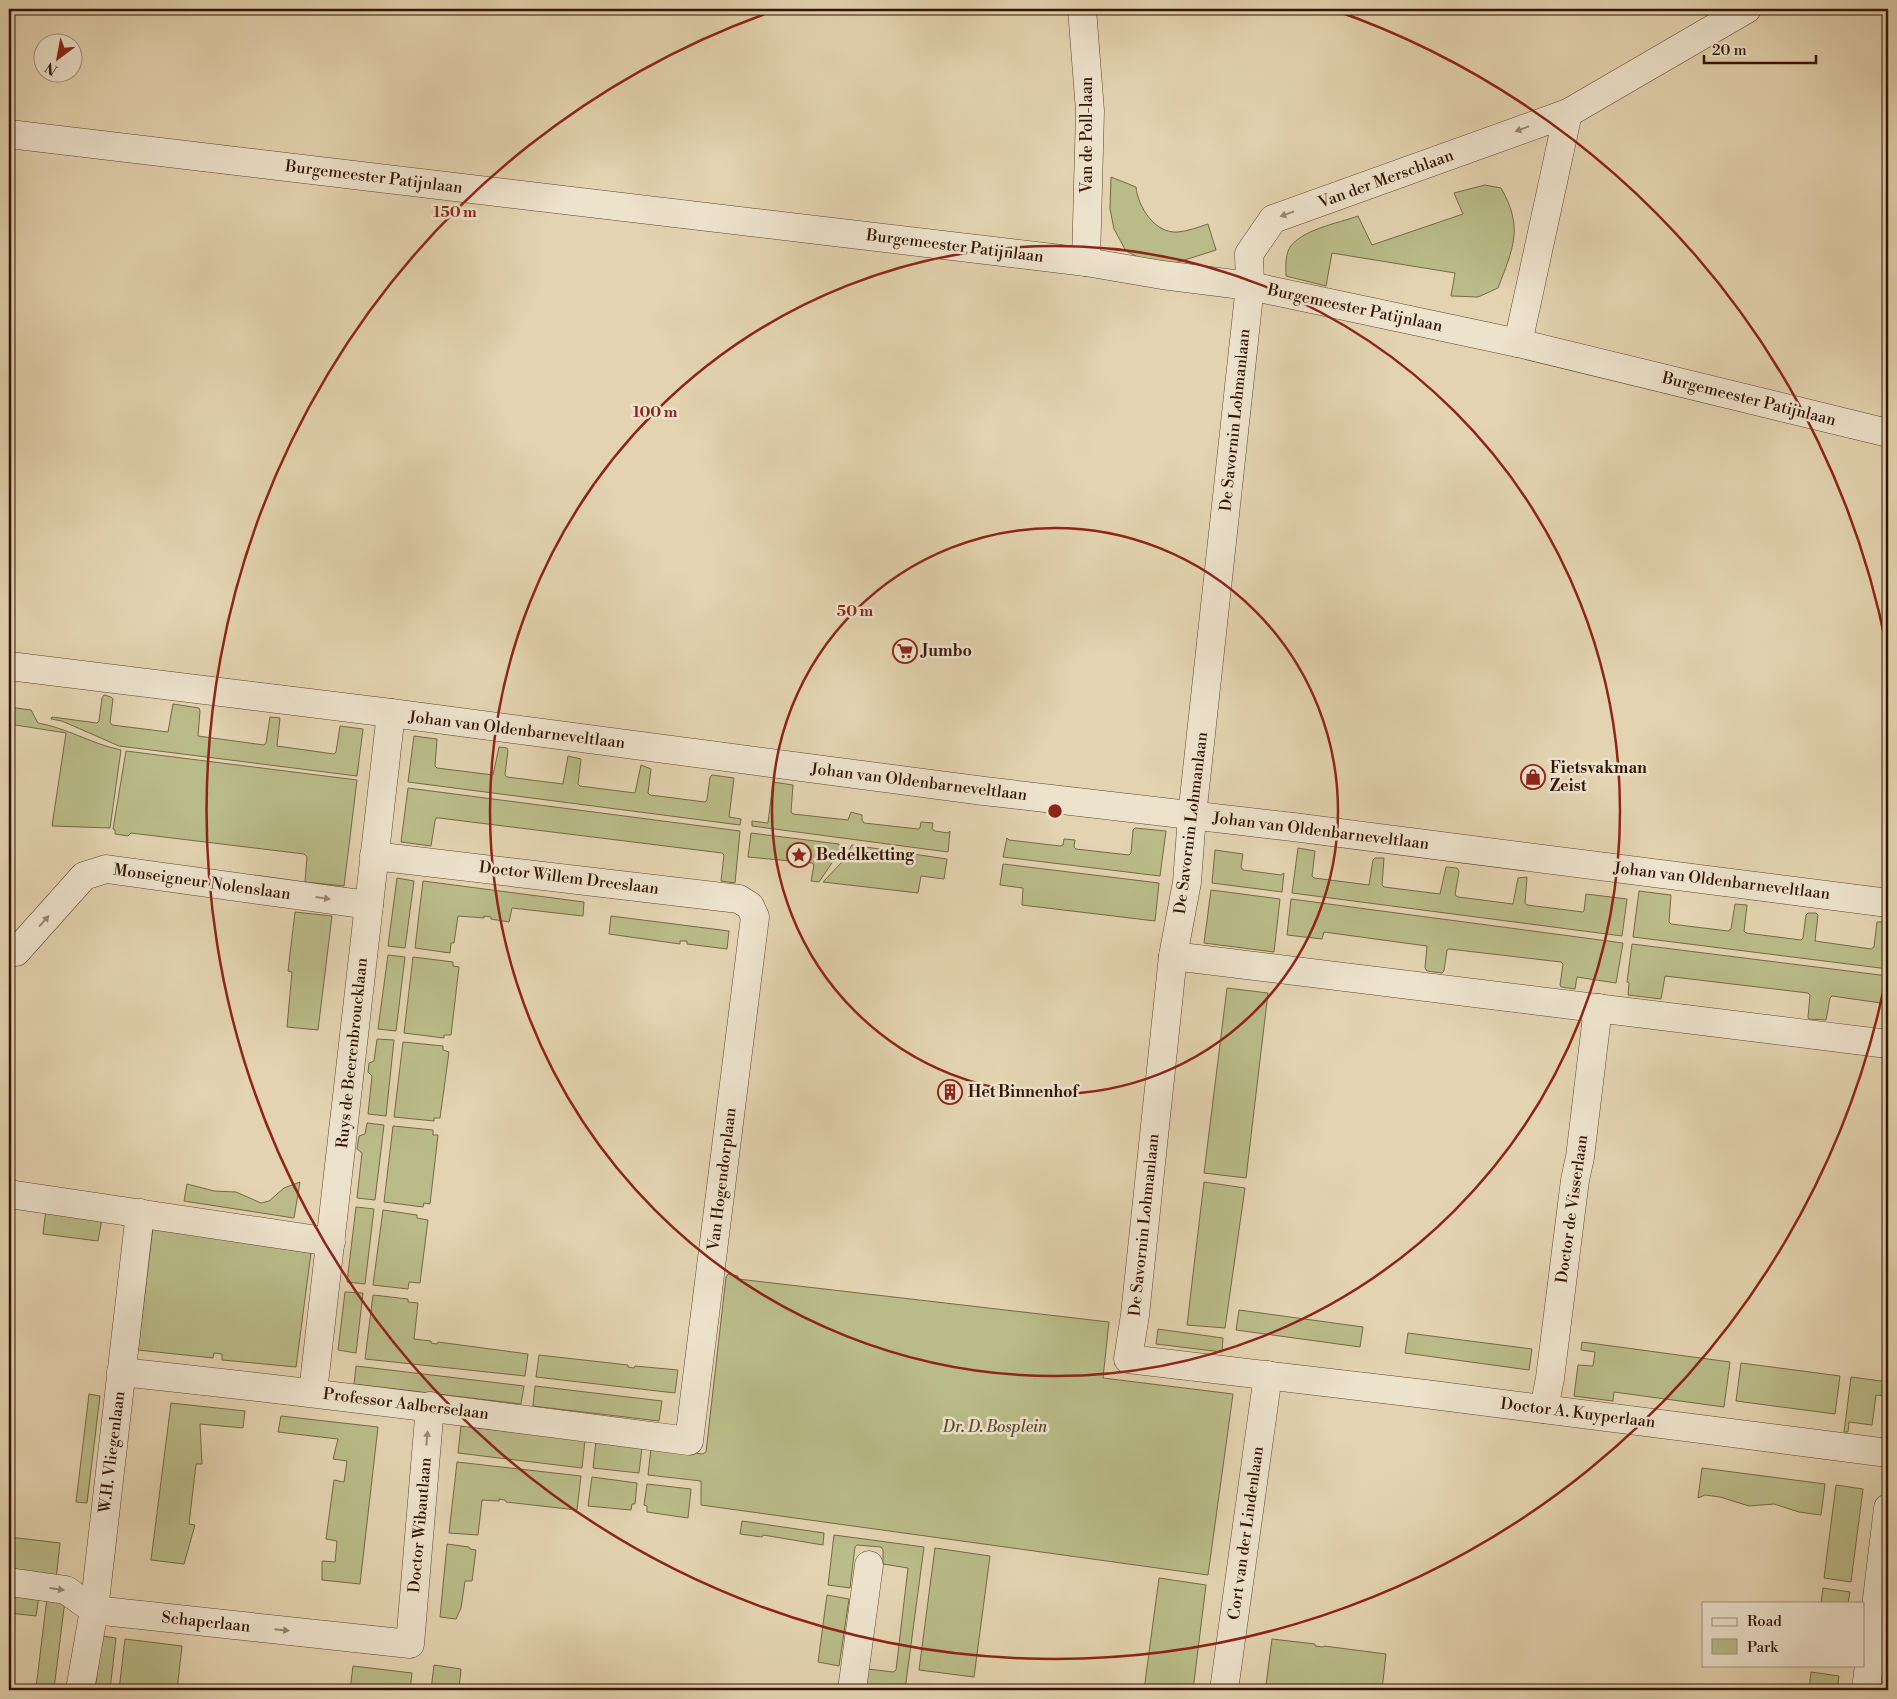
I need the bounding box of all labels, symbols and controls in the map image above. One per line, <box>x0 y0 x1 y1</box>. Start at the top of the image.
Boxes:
north arrow <box>32 32 82 82</box>
scale bar <box>1704 32 1817 64</box>
text: 20 m <box>1712 41 1747 60</box>
text: N <box>42 58 61 79</box>
street label: Van de Poll-laan <box>1077 76 1097 194</box>
one-way arrow <box>1514 125 1529 133</box>
street label: Van der Merschlaan <box>1315 145 1457 213</box>
street label: Burgemeester Patijnlaan <box>283 156 464 198</box>
text: 150 m <box>433 203 477 222</box>
one-way arrow <box>1279 211 1294 218</box>
street label: Burgemeester Patijnlaan <box>864 225 1045 267</box>
street label: Burgemeester Patijnlaan <box>1265 279 1445 336</box>
street label: De Savornin Lohmanlaan <box>1215 327 1255 512</box>
street label: Burgemeester Patijnlaan <box>1659 367 1839 430</box>
text: 100 m <box>633 403 678 422</box>
text: 50 m <box>837 602 873 621</box>
supermarket icon: Jumbo <box>892 638 918 664</box>
place label: Jumbo <box>920 641 972 661</box>
street label: Johan van Oldenbarneveltlaan <box>407 707 627 753</box>
street label: De Savornin Lohmanlaan <box>1170 730 1212 915</box>
place label: Fietsvakman Zeist <box>1550 758 1647 796</box>
street label: Johan van Oldenbarneveltlaan <box>809 759 1029 805</box>
shop icon: Fietsvakman Zeist <box>1520 764 1546 790</box>
centre of rings <box>1046 802 1064 820</box>
street label: Johan van Oldenbarneveltlaan <box>1211 808 1431 854</box>
place icon: Bedelketting <box>786 842 812 868</box>
place label: Bedelketting <box>816 845 915 865</box>
street label: Doctor Willem Dreeslaan <box>478 857 661 899</box>
street label: Johan van Oldenbarneveltlaan <box>1612 858 1832 904</box>
street label: Monseigneur Nolenslaan <box>112 860 292 904</box>
one-way arrow <box>315 894 331 902</box>
one-way arrow <box>38 916 50 928</box>
street label: Ruys de Beerenbroucklaan <box>332 956 372 1149</box>
building icon: Het Binnenhof <box>937 1079 963 1105</box>
place label: Het Binnenhof <box>968 1082 1080 1102</box>
street label: Van Hogendorplaan <box>703 1106 741 1253</box>
street label: De Savornin Lohmanlaan <box>1124 1132 1164 1317</box>
street label: Doctor de Visserlaan <box>1552 1133 1592 1284</box>
street label: Professor Aalberselaan <box>322 1384 491 1424</box>
street label: W.H. Vliegenlaan <box>94 1390 129 1515</box>
street label: Doctor A. Kuyperlaan <box>1499 1394 1657 1432</box>
park label: Dr. D. Bosplein <box>942 1417 1048 1437</box>
one-way arrow <box>423 1430 431 1446</box>
street label: Cort van der Lindenlaan <box>1224 1444 1268 1621</box>
street label: Doctor Wibautlaan <box>404 1456 436 1594</box>
one-way arrow <box>49 1585 65 1593</box>
legend <box>1702 1602 1864 1666</box>
street label: Schaperlaan <box>161 1607 252 1637</box>
text: Road <box>1747 1612 1782 1631</box>
one-way arrow <box>274 1626 290 1634</box>
text: Park <box>1747 1638 1779 1657</box>

